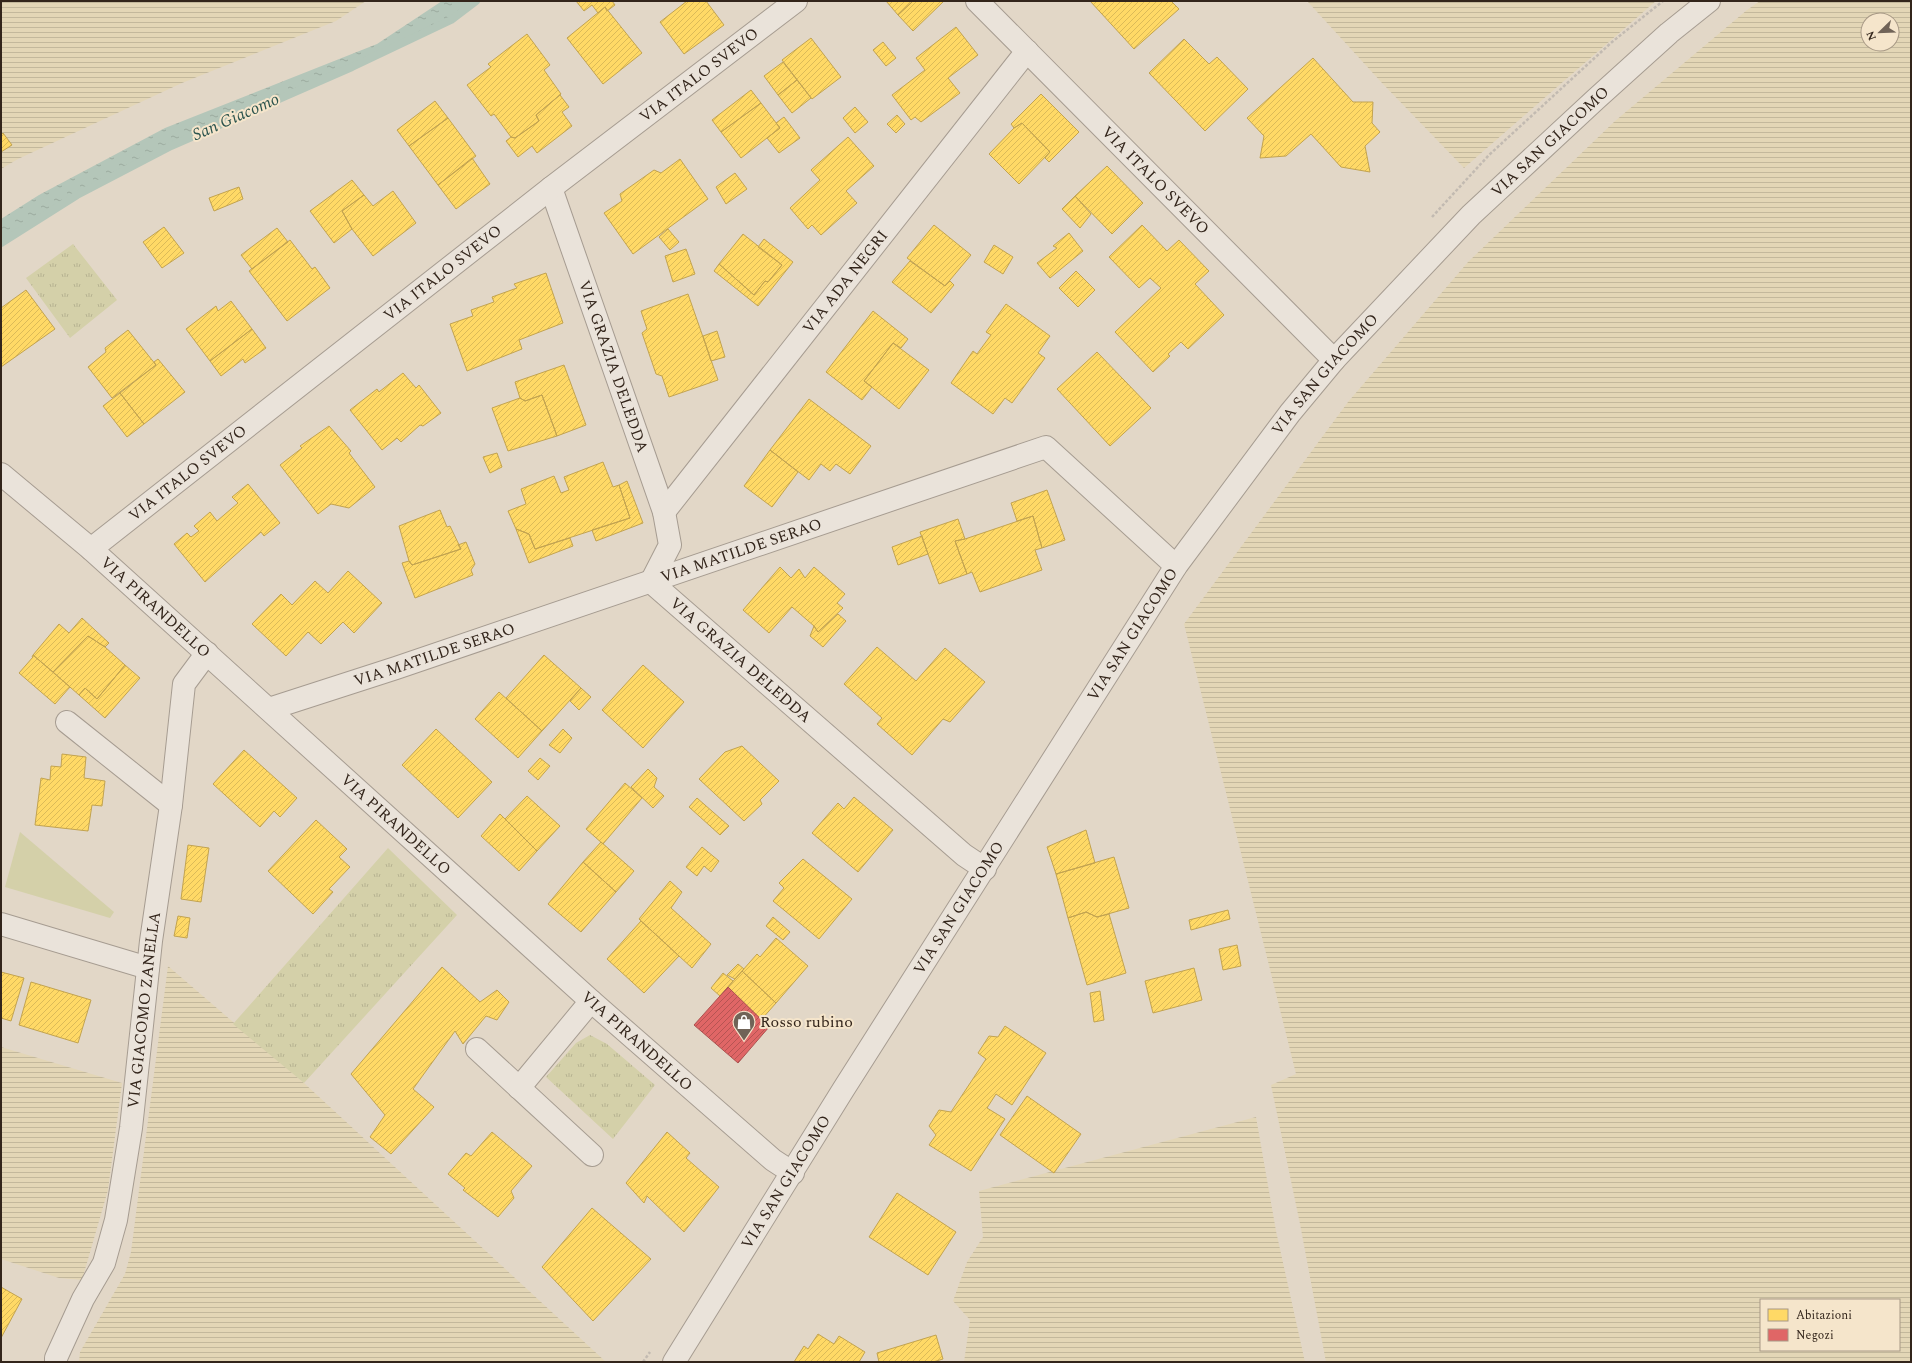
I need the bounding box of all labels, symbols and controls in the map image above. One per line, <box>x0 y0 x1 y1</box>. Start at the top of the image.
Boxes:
north arrow <box>1860 12 1900 52</box>
street label: VIA ITALO SVEVO <box>634 22 764 128</box>
text: N <box>1862 28 1881 43</box>
street label: VIA SAN GIACOMO <box>1485 81 1615 203</box>
water label: San Giacomo <box>188 86 284 148</box>
street label: VIA ITALO SVEVO <box>1096 121 1215 240</box>
street label: VIA ITALO SVEVO <box>378 219 507 327</box>
street label: VIA ADA NEGRI <box>797 225 894 339</box>
street label: VIA GRAZIA DELEDDA <box>572 277 654 456</box>
street label: VIA SAN GIACOMO <box>1265 308 1384 440</box>
street label: VIA ITALO SVEVO <box>123 419 252 527</box>
street label: VIA MATILDE SERAO <box>657 512 825 589</box>
street label: VIA PIRANDELLO <box>95 551 216 664</box>
street label: VIA SAN GIACOMO <box>1081 563 1184 706</box>
street label: VIA GRAZIA DELEDDA <box>664 591 817 729</box>
street label: VIA MATILDE SERAO <box>351 616 518 693</box>
street label: VIA PIRANDELLO <box>335 768 456 881</box>
street label: VIA SAN GIACOMO <box>907 836 1010 979</box>
street label: VIA GIACOMO ZANELLA <box>121 910 167 1110</box>
street label: VIA PIRANDELLO <box>576 985 698 1097</box>
shop icon: Rosso rubino <box>731 1009 757 1042</box>
place label: Rosso rubino <box>760 1010 853 1034</box>
street label: VIA SAN GIACOMO <box>735 1110 837 1254</box>
legend <box>1760 1299 1900 1351</box>
text: Abitazioni <box>1796 1306 1852 1325</box>
text: Negozi <box>1796 1326 1834 1345</box>

